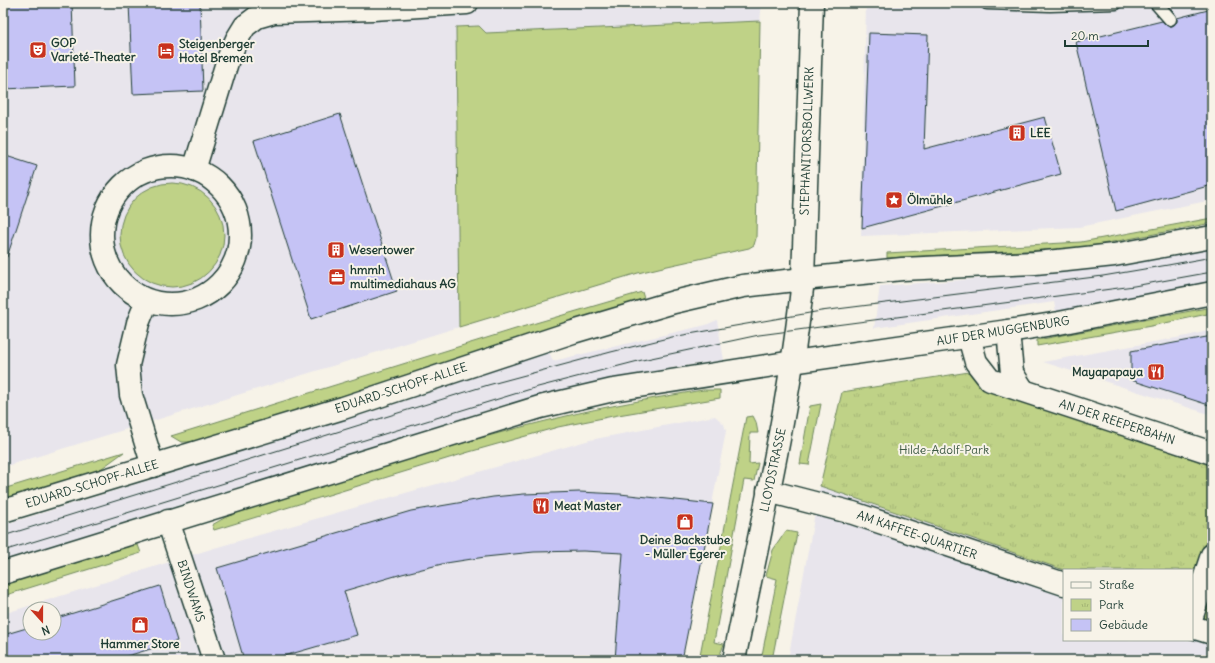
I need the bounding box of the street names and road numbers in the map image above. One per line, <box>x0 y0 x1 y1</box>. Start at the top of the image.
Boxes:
street label: STEPHANITORSBOLLWERK <box>796 66 817 216</box>
street label: AUF DER MUGGENBURG <box>935 313 1071 348</box>
street label: EDUARD-SCHOPF-ALLEE <box>333 359 469 416</box>
street label: AN DER REEPERBAHN <box>1057 396 1177 447</box>
street label: LLOYDSTRASSE <box>756 427 789 513</box>
street label: EDUARD-SCHOPF-ALLEE <box>24 456 160 511</box>
street label: AM KAFFEE-QUARTIER <box>855 507 980 562</box>
street label: BINDWAMS <box>174 558 209 624</box>

